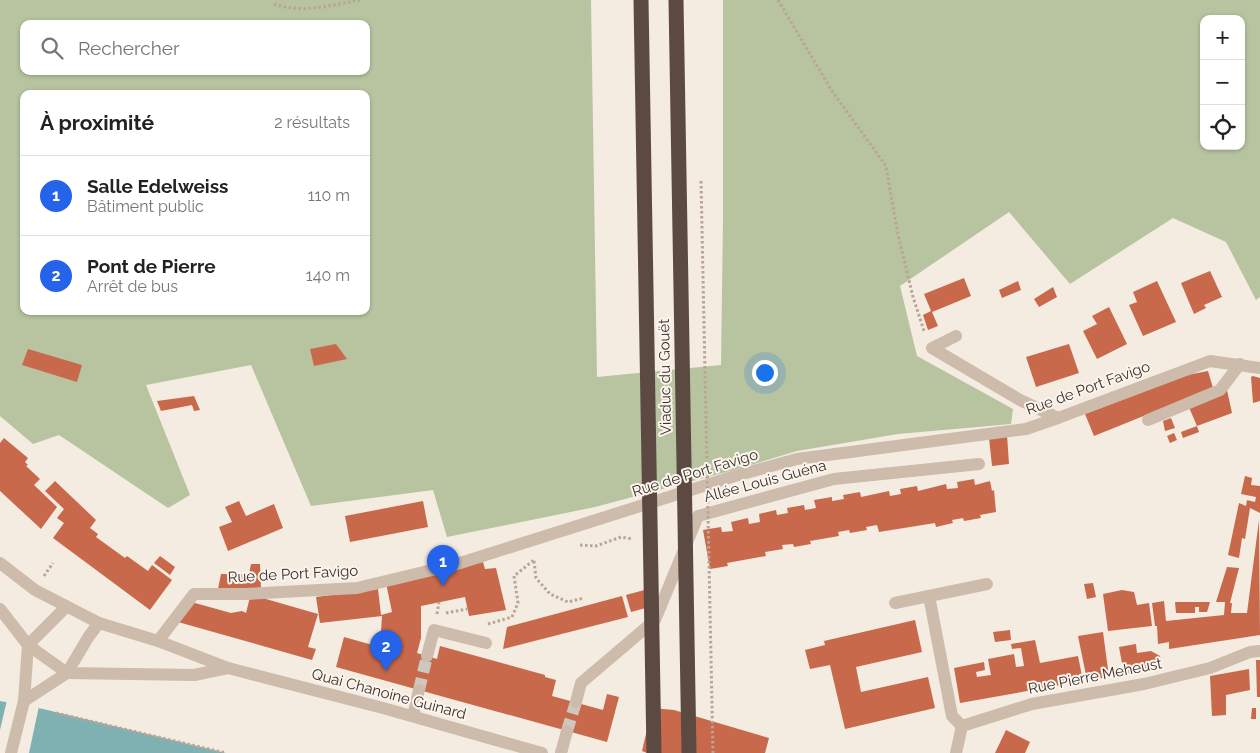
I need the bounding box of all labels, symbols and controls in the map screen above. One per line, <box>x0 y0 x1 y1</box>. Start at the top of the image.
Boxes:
map controls <box>1200 15 1245 150</box>
button: + <box>1200 15 1245 60</box>
search box <box>20 20 370 75</box>
icon: search <box>38 34 66 62</box>
text: Rechercher <box>78 37 180 59</box>
button: − <box>1200 60 1245 105</box>
button: locate <box>1200 105 1245 150</box>
text: À proximité <box>40 110 154 135</box>
text: 2 résultats <box>274 113 350 132</box>
text: Salle Edelweiss <box>87 175 228 197</box>
text: 1 <box>52 186 60 205</box>
text: 110 m <box>308 186 350 205</box>
text: Bâtiment public <box>87 197 204 216</box>
text: Pont de Pierre <box>87 255 216 277</box>
text: 2 <box>51 266 61 285</box>
text: 140 m <box>306 266 350 285</box>
text: Arrêt de bus <box>87 277 178 296</box>
street label: Viaduc du Gouët <box>655 319 675 435</box>
street label: Rue de Port Favigo <box>1024 357 1153 419</box>
your location <box>752 360 778 386</box>
street label: Rue de Port Favigo <box>630 445 760 501</box>
street label: Allée Louis Guéna <box>702 456 828 506</box>
pin: 1 <box>427 545 459 586</box>
street label: Rue de Port Favigo <box>227 562 359 586</box>
pin: 2 <box>370 630 402 671</box>
street label: Rue Pierre Meheust <box>1026 654 1164 698</box>
street label: Quai Chanoine Guinard <box>310 665 468 723</box>

